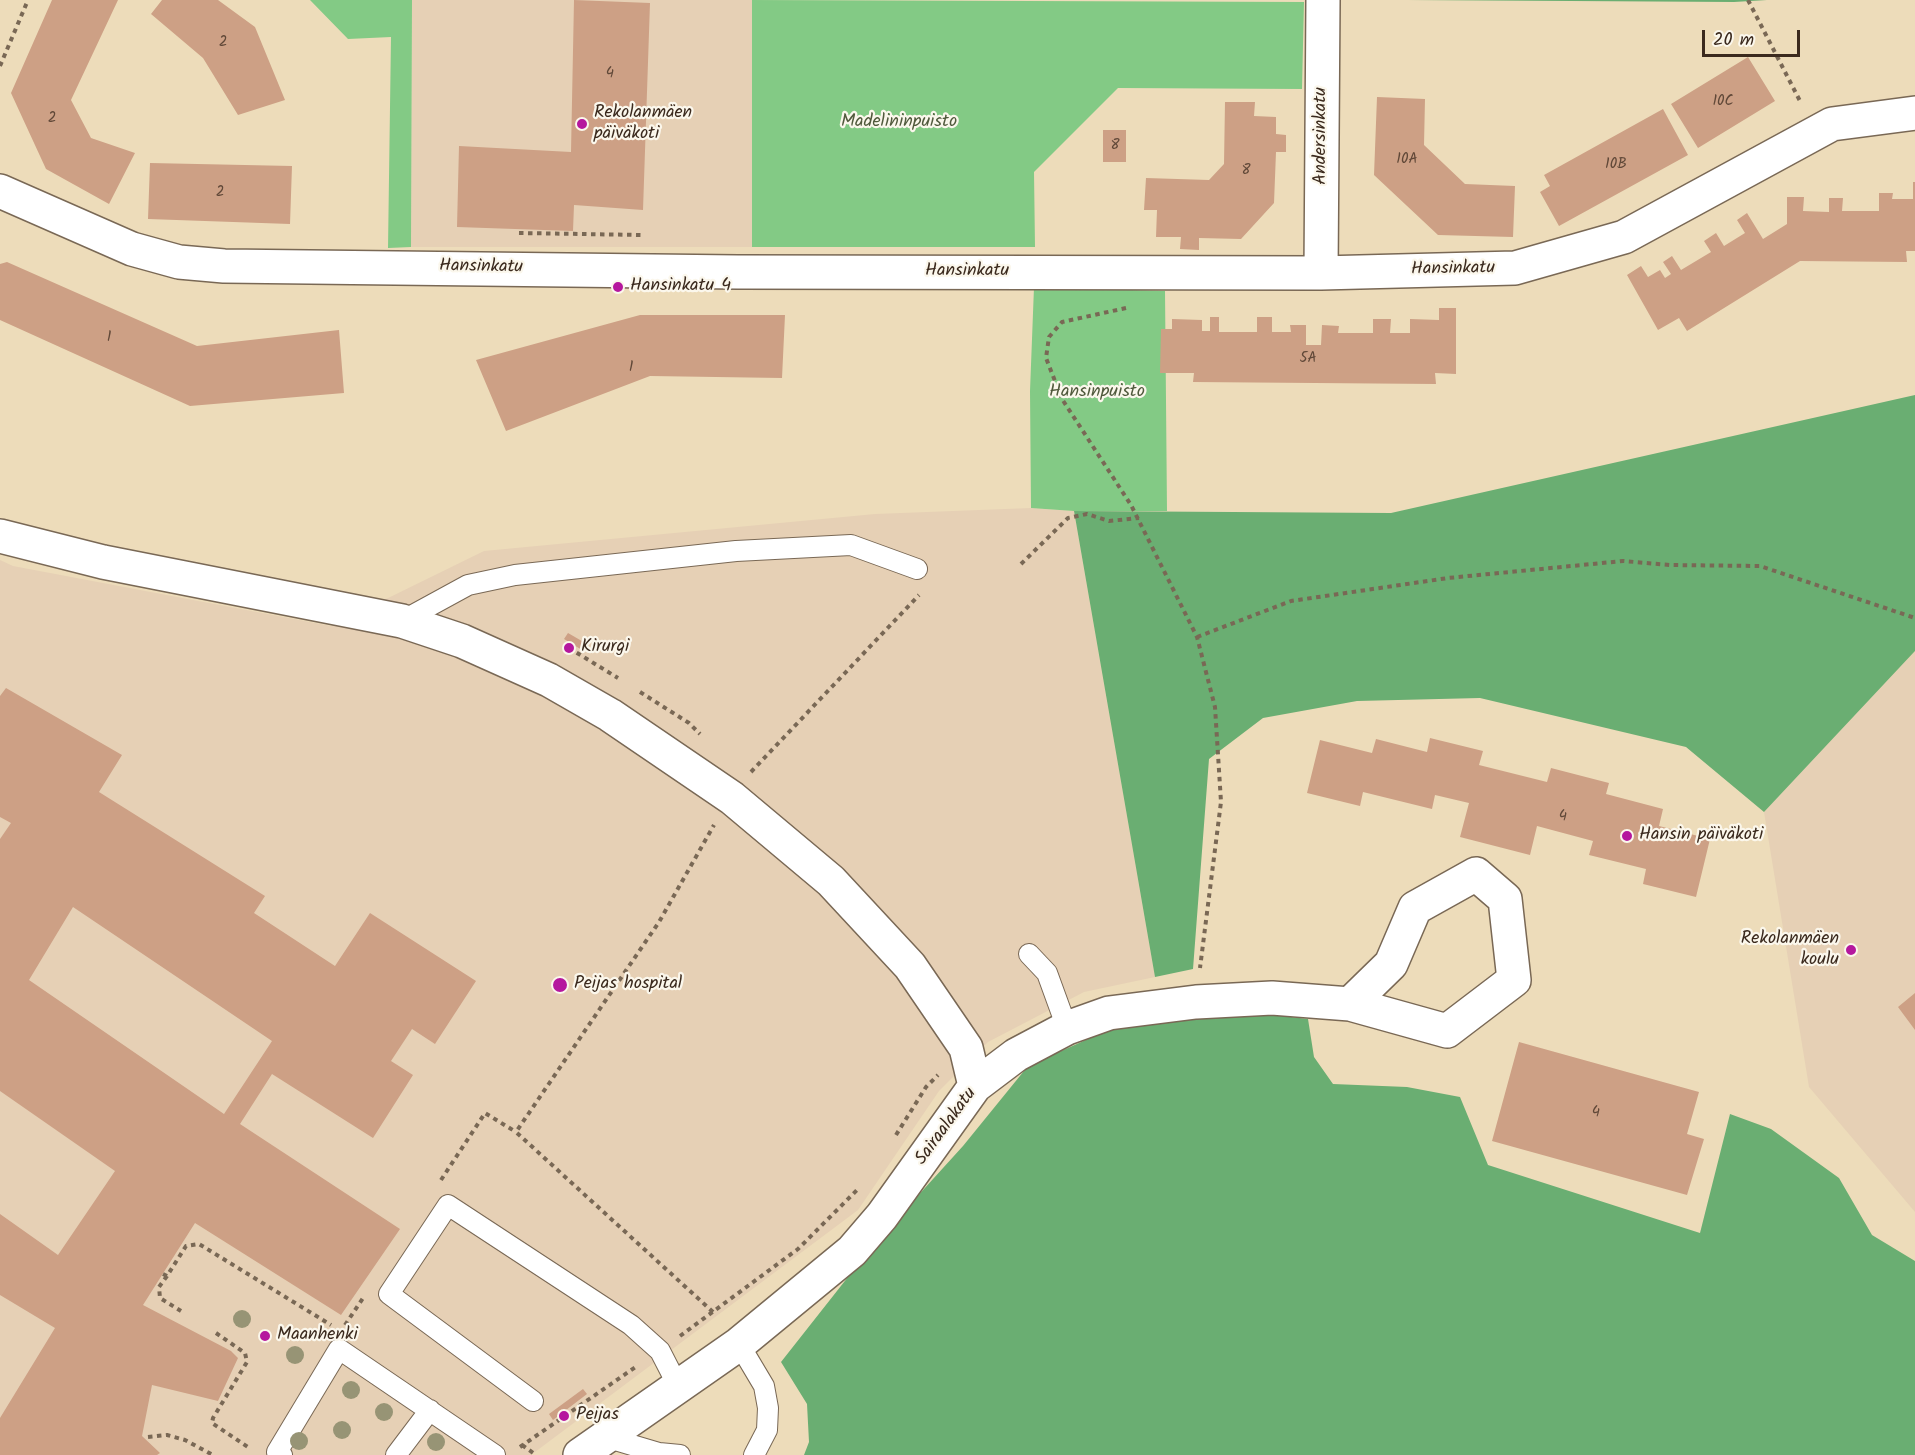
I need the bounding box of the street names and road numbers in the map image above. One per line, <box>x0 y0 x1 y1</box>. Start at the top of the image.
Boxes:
street label: Andersinkatu <box>1311 87 1333 185</box>
street label: Hansinkatu <box>439 256 523 280</box>
street label: Hansinkatu <box>1411 258 1495 282</box>
street label: Hansinkatu <box>925 261 1009 283</box>
street label: Sairaalakatu <box>912 1084 982 1170</box>

